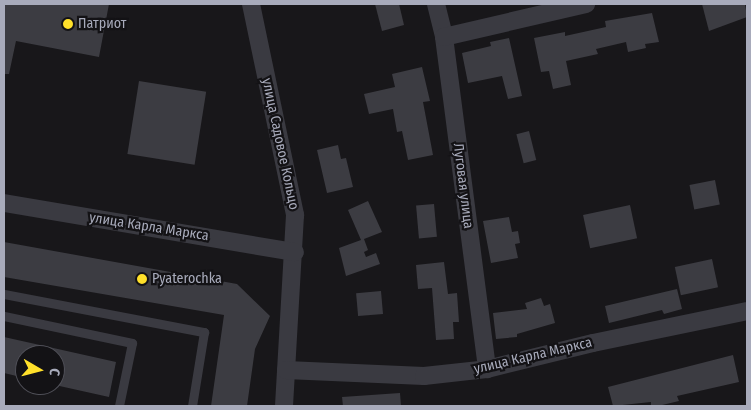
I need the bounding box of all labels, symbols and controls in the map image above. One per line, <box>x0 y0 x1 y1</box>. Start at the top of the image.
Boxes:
place label: Патриот <box>78 16 126 32</box>
marker: Патриот <box>62 18 74 30</box>
street label: улица Садовое Кольцо <box>258 77 302 211</box>
street label: Луговая улица <box>449 142 477 230</box>
street label: улица Карла Маркса <box>88 209 210 245</box>
place label: Pyaterochka <box>152 271 222 287</box>
marker: Pyaterochka <box>136 273 148 285</box>
street label: улица Карла Маркса <box>472 334 594 378</box>
north arrow <box>15 345 65 395</box>
text: С <box>45 367 63 377</box>

